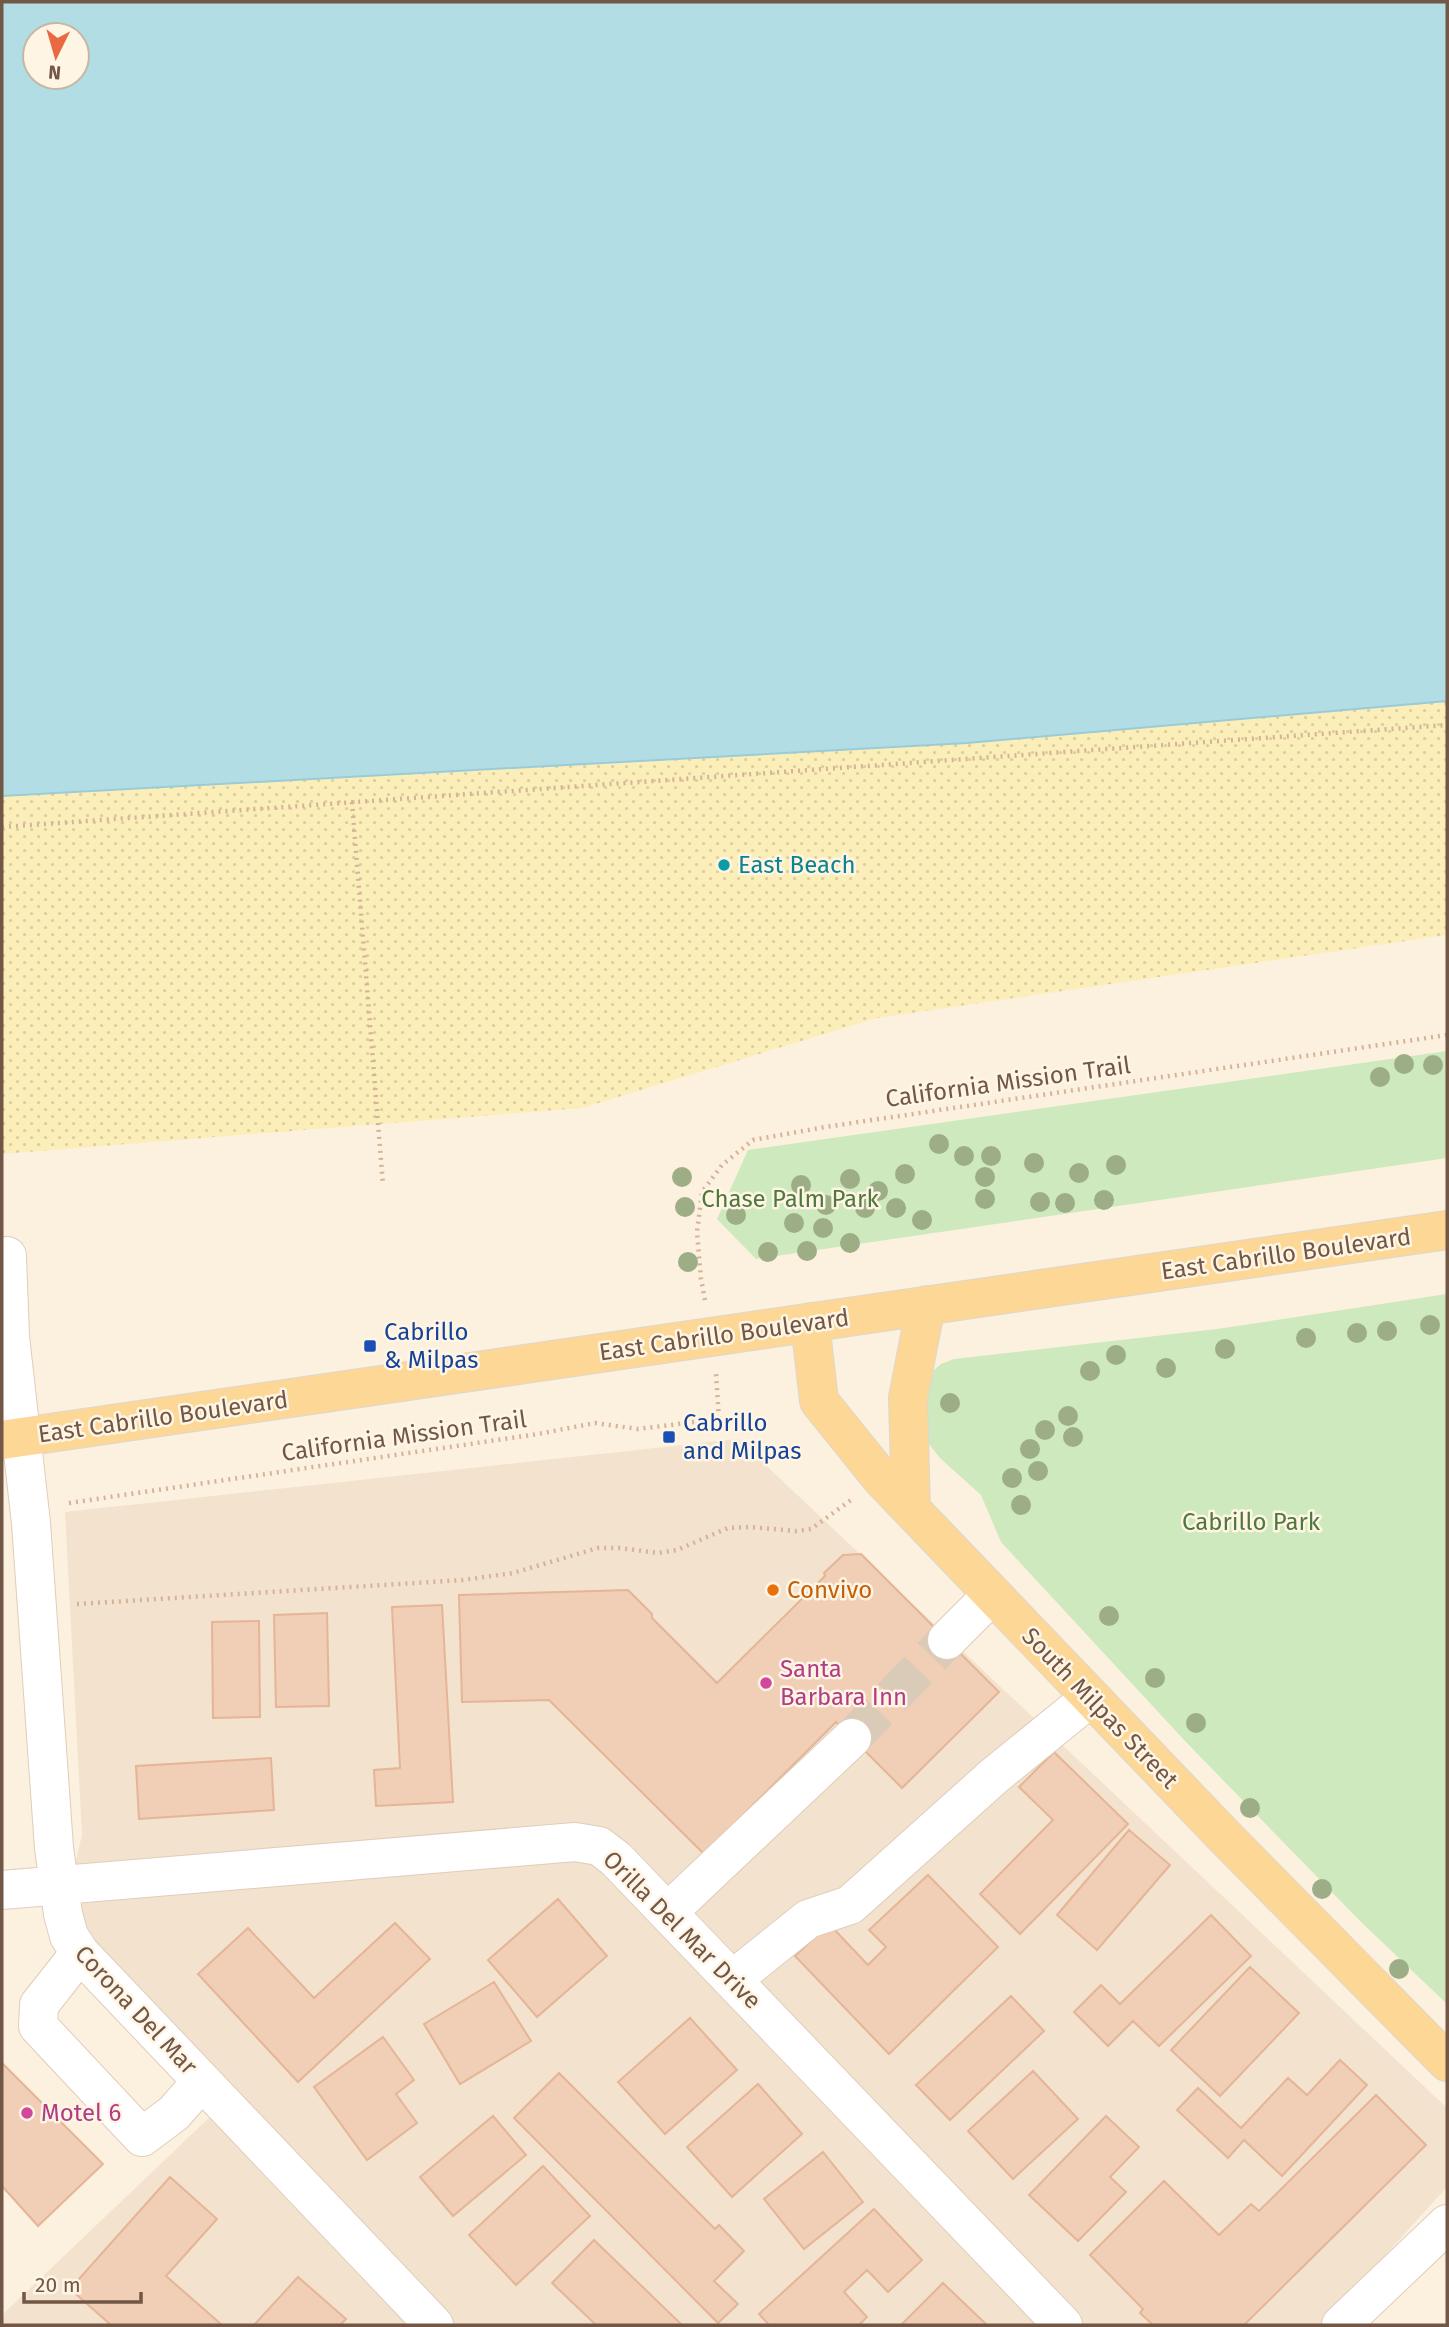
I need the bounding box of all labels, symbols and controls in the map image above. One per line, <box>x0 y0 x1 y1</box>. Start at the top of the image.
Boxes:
north arrow <box>21 21 91 91</box>
text: N <box>47 60 62 84</box>
place label: East Beach <box>738 851 856 879</box>
marker: East Beach <box>716 857 732 873</box>
street label: California Mission Trail <box>884 1051 1132 1113</box>
park label: Chase Palm Park <box>701 1185 879 1213</box>
street label: East Cabrillo Boulevard <box>1159 1223 1413 1285</box>
street label: East Cabrillo Boulevard <box>597 1304 851 1366</box>
place label: Cabrillo & Milpas <box>384 1318 478 1374</box>
marker: Cabrillo & Milpas <box>362 1338 378 1354</box>
street label: East Cabrillo Boulevard <box>36 1386 290 1448</box>
street label: California Mission Trail <box>280 1405 528 1467</box>
place label: Cabrillo and Milpas <box>683 1409 801 1465</box>
marker: Cabrillo and Milpas <box>661 1429 677 1445</box>
park label: Cabrillo Park <box>1182 1508 1321 1536</box>
place label: Convivo <box>787 1576 872 1604</box>
marker: Convivo <box>765 1582 781 1598</box>
street label: South Milpas Street <box>1016 1622 1184 1794</box>
place label: Santa Barbara Inn <box>780 1655 907 1711</box>
marker: Santa Barbara Inn <box>758 1675 774 1691</box>
street label: Orilla Del Mar Drive <box>597 1845 767 2015</box>
street label: Corona Del Mar <box>69 1940 203 2081</box>
place label: Motel 6 <box>41 2099 121 2127</box>
marker: Motel 6 <box>19 2105 35 2121</box>
scale bar <box>24 2260 142 2304</box>
text: 20 m <box>35 2272 81 2298</box>

